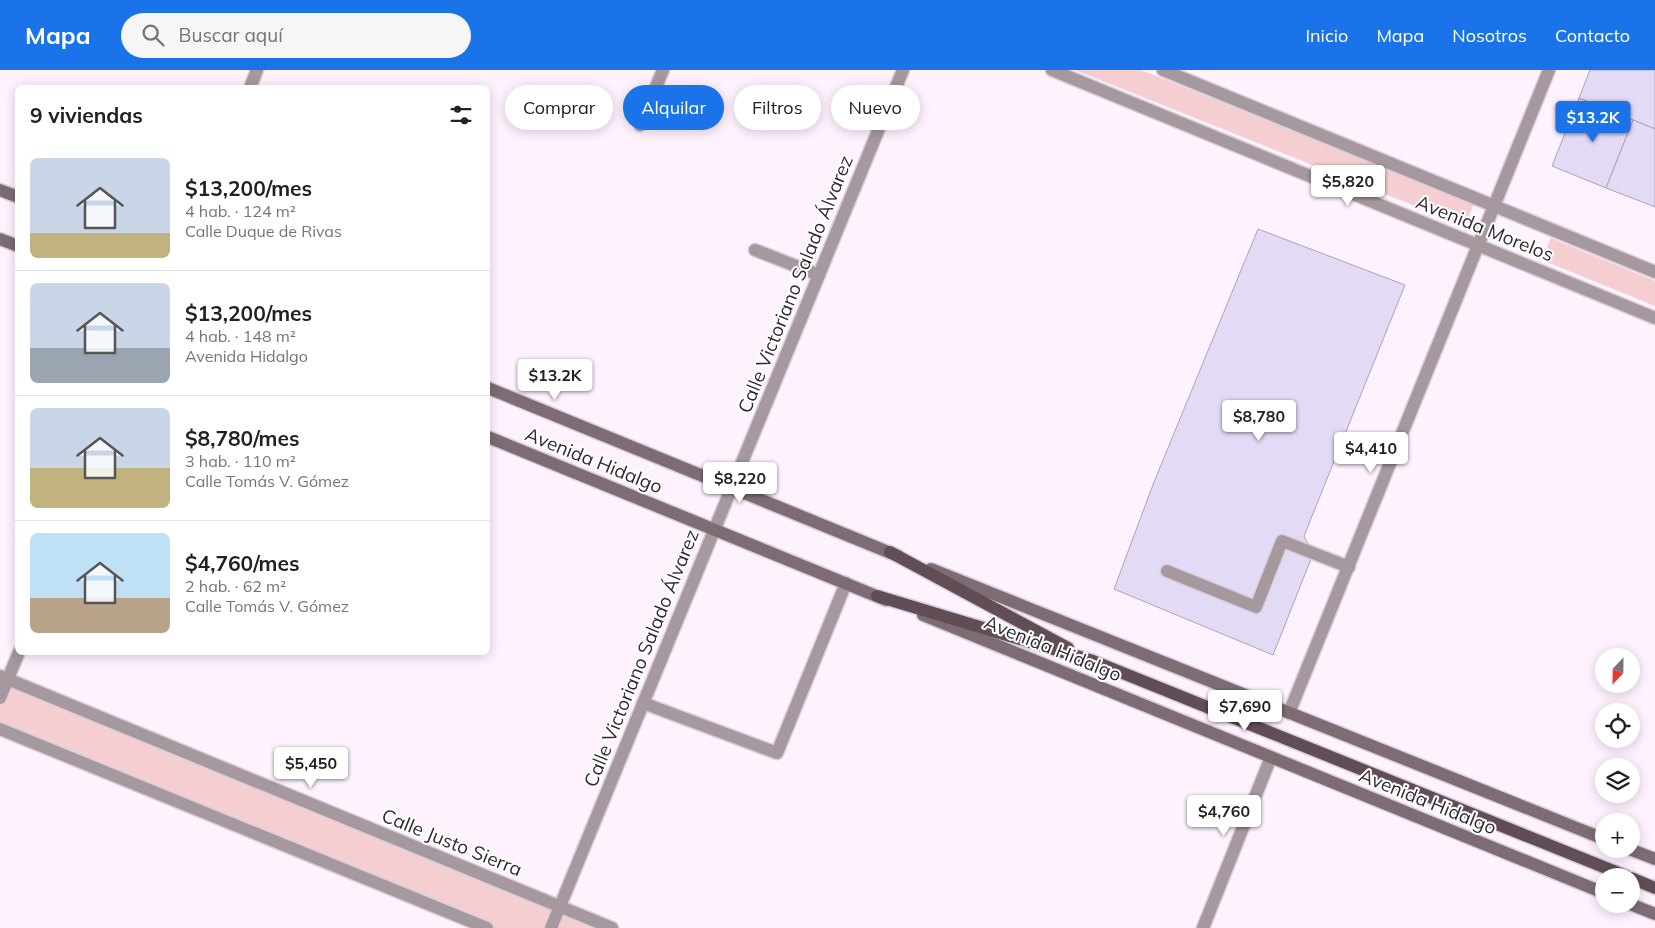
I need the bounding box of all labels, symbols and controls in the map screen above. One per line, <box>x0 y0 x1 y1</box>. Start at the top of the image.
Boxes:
search box <box>121 13 471 58</box>
text: Mapa <box>25 20 91 50</box>
icon: search <box>139 21 167 49</box>
text: Buscar aquí <box>179 23 283 47</box>
text: Inicio <box>1305 24 1348 47</box>
text: Mapa <box>1376 24 1424 47</box>
text: Nosotros <box>1452 24 1527 47</box>
text: Contacto <box>1555 24 1630 47</box>
chip: Comprar <box>505 85 613 130</box>
chip: Alquilar <box>623 85 724 130</box>
chip: Filtros <box>734 85 821 130</box>
chip: Nuevo <box>831 85 920 130</box>
pin: $13.2K <box>1552 100 1634 143</box>
icon: filters <box>447 101 475 129</box>
text: 9 viviendas <box>30 102 143 128</box>
text: $13.2K <box>1566 107 1620 127</box>
street label: Calle Victoriano Salado Álvarez <box>732 151 858 416</box>
pin: $5,820 <box>1307 164 1389 207</box>
text: $5,820 <box>1322 171 1374 191</box>
text: $13,200/mes <box>185 175 312 201</box>
icon: home <box>70 178 130 238</box>
street label: Avenida Morelos <box>1413 189 1557 267</box>
text: 4 hab. · 124 m² <box>185 201 296 221</box>
text: Calle Duque de Rivas <box>185 221 342 241</box>
text: $13,200/mes <box>185 300 312 326</box>
icon: home <box>70 303 130 363</box>
text: 4 hab. · 148 m² <box>185 326 296 346</box>
text: Avenida Hidalgo <box>185 346 308 366</box>
pin: $13.2K <box>514 358 596 401</box>
text: $13.2K <box>528 365 582 385</box>
pin: $8,780 <box>1218 400 1300 442</box>
text: $8,780 <box>1233 406 1285 426</box>
street label: Avenida Hidalgo <box>522 422 666 498</box>
text: $8,780/mes <box>185 425 300 451</box>
icon: home <box>70 428 130 488</box>
pin: $4,410 <box>1330 432 1412 474</box>
text: $4,410 <box>1345 438 1397 458</box>
text: 3 hab. · 110 m² <box>185 451 296 471</box>
pin: $8,220 <box>699 462 781 504</box>
text: $8,220 <box>714 468 766 488</box>
text: Calle Tomás V. Gómez <box>185 471 349 491</box>
street label: Calle Victoriano Salado Álvarez <box>578 525 704 790</box>
text: $4,760/mes <box>185 550 300 576</box>
icon: home <box>70 553 130 613</box>
text: 2 hab. · 62 m² <box>185 576 286 596</box>
text: Calle Tomás V. Gómez <box>185 596 349 616</box>
street label: Avenida Hidalgo <box>981 610 1125 686</box>
north arrow <box>1595 648 1640 692</box>
map controls <box>1595 648 1640 913</box>
pin: $7,690 <box>1204 690 1286 732</box>
text: $7,690 <box>1219 696 1271 716</box>
button: locate <box>1595 703 1640 748</box>
pin: $5,450 <box>270 746 352 789</box>
text: $5,450 <box>285 753 337 773</box>
button: layers <box>1595 758 1640 803</box>
street label: Avenida Hidalgo <box>1356 763 1500 839</box>
pin: $4,760 <box>1183 794 1265 837</box>
text: $4,760 <box>1198 801 1250 821</box>
street label: Calle Justo Sierra <box>378 803 526 881</box>
button: + <box>1595 813 1640 858</box>
button: − <box>1595 868 1640 913</box>

